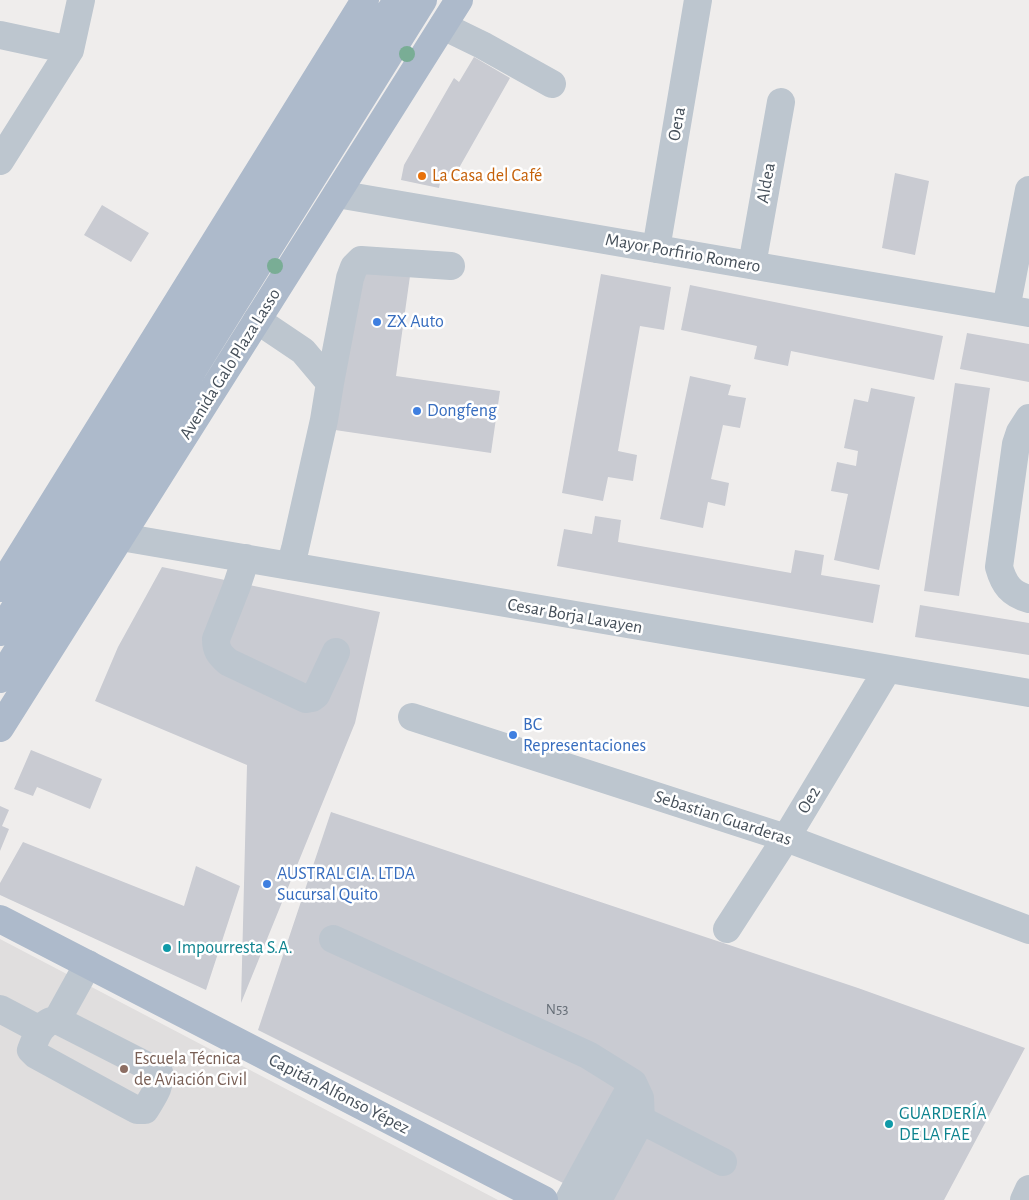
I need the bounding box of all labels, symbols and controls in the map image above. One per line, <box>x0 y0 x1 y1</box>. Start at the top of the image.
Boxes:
street label: Oe1a <box>663 105 691 143</box>
street label: Aldea <box>752 161 780 205</box>
place label: La Casa del Café <box>432 165 542 187</box>
marker: La Casa del Café <box>416 170 428 182</box>
street label: Mayor Porfirio Romero <box>604 229 762 277</box>
street label: Avenida Galo Plaza Lasso <box>175 285 285 443</box>
place label: ZX Auto <box>387 311 444 333</box>
marker: ZX Auto <box>371 316 383 328</box>
place label: Dongfeng <box>427 400 497 422</box>
marker: Dongfeng <box>411 405 423 417</box>
street label: Cesar Borja Lavayen <box>506 593 644 639</box>
place label: BC Representaciones <box>523 714 646 756</box>
marker: BC Representaciones <box>507 729 519 741</box>
street label: Oe2 <box>793 782 825 818</box>
street label: Sebastian Guarderas <box>652 786 794 850</box>
place label: AUSTRAL CIA. LTDA Sucursal Quito <box>277 863 415 906</box>
marker: AUSTRAL CIA. LTDA Sucursal Quito <box>261 878 273 890</box>
place label: Impourresta S.A. <box>177 937 293 959</box>
marker: Impourresta S.A. <box>161 942 173 954</box>
house number: N53 <box>546 1000 568 1018</box>
place label: Escuela Técnica de Aviación Civil <box>134 1048 247 1090</box>
street label: Capitán Alfonso Yépez <box>265 1049 413 1139</box>
marker: Escuela Técnica de Aviación Civil <box>118 1063 130 1075</box>
place label: GUARDERÍA DE LA FAE <box>899 1103 987 1146</box>
marker: GUARDERÍA DE LA FAE <box>883 1118 895 1130</box>

